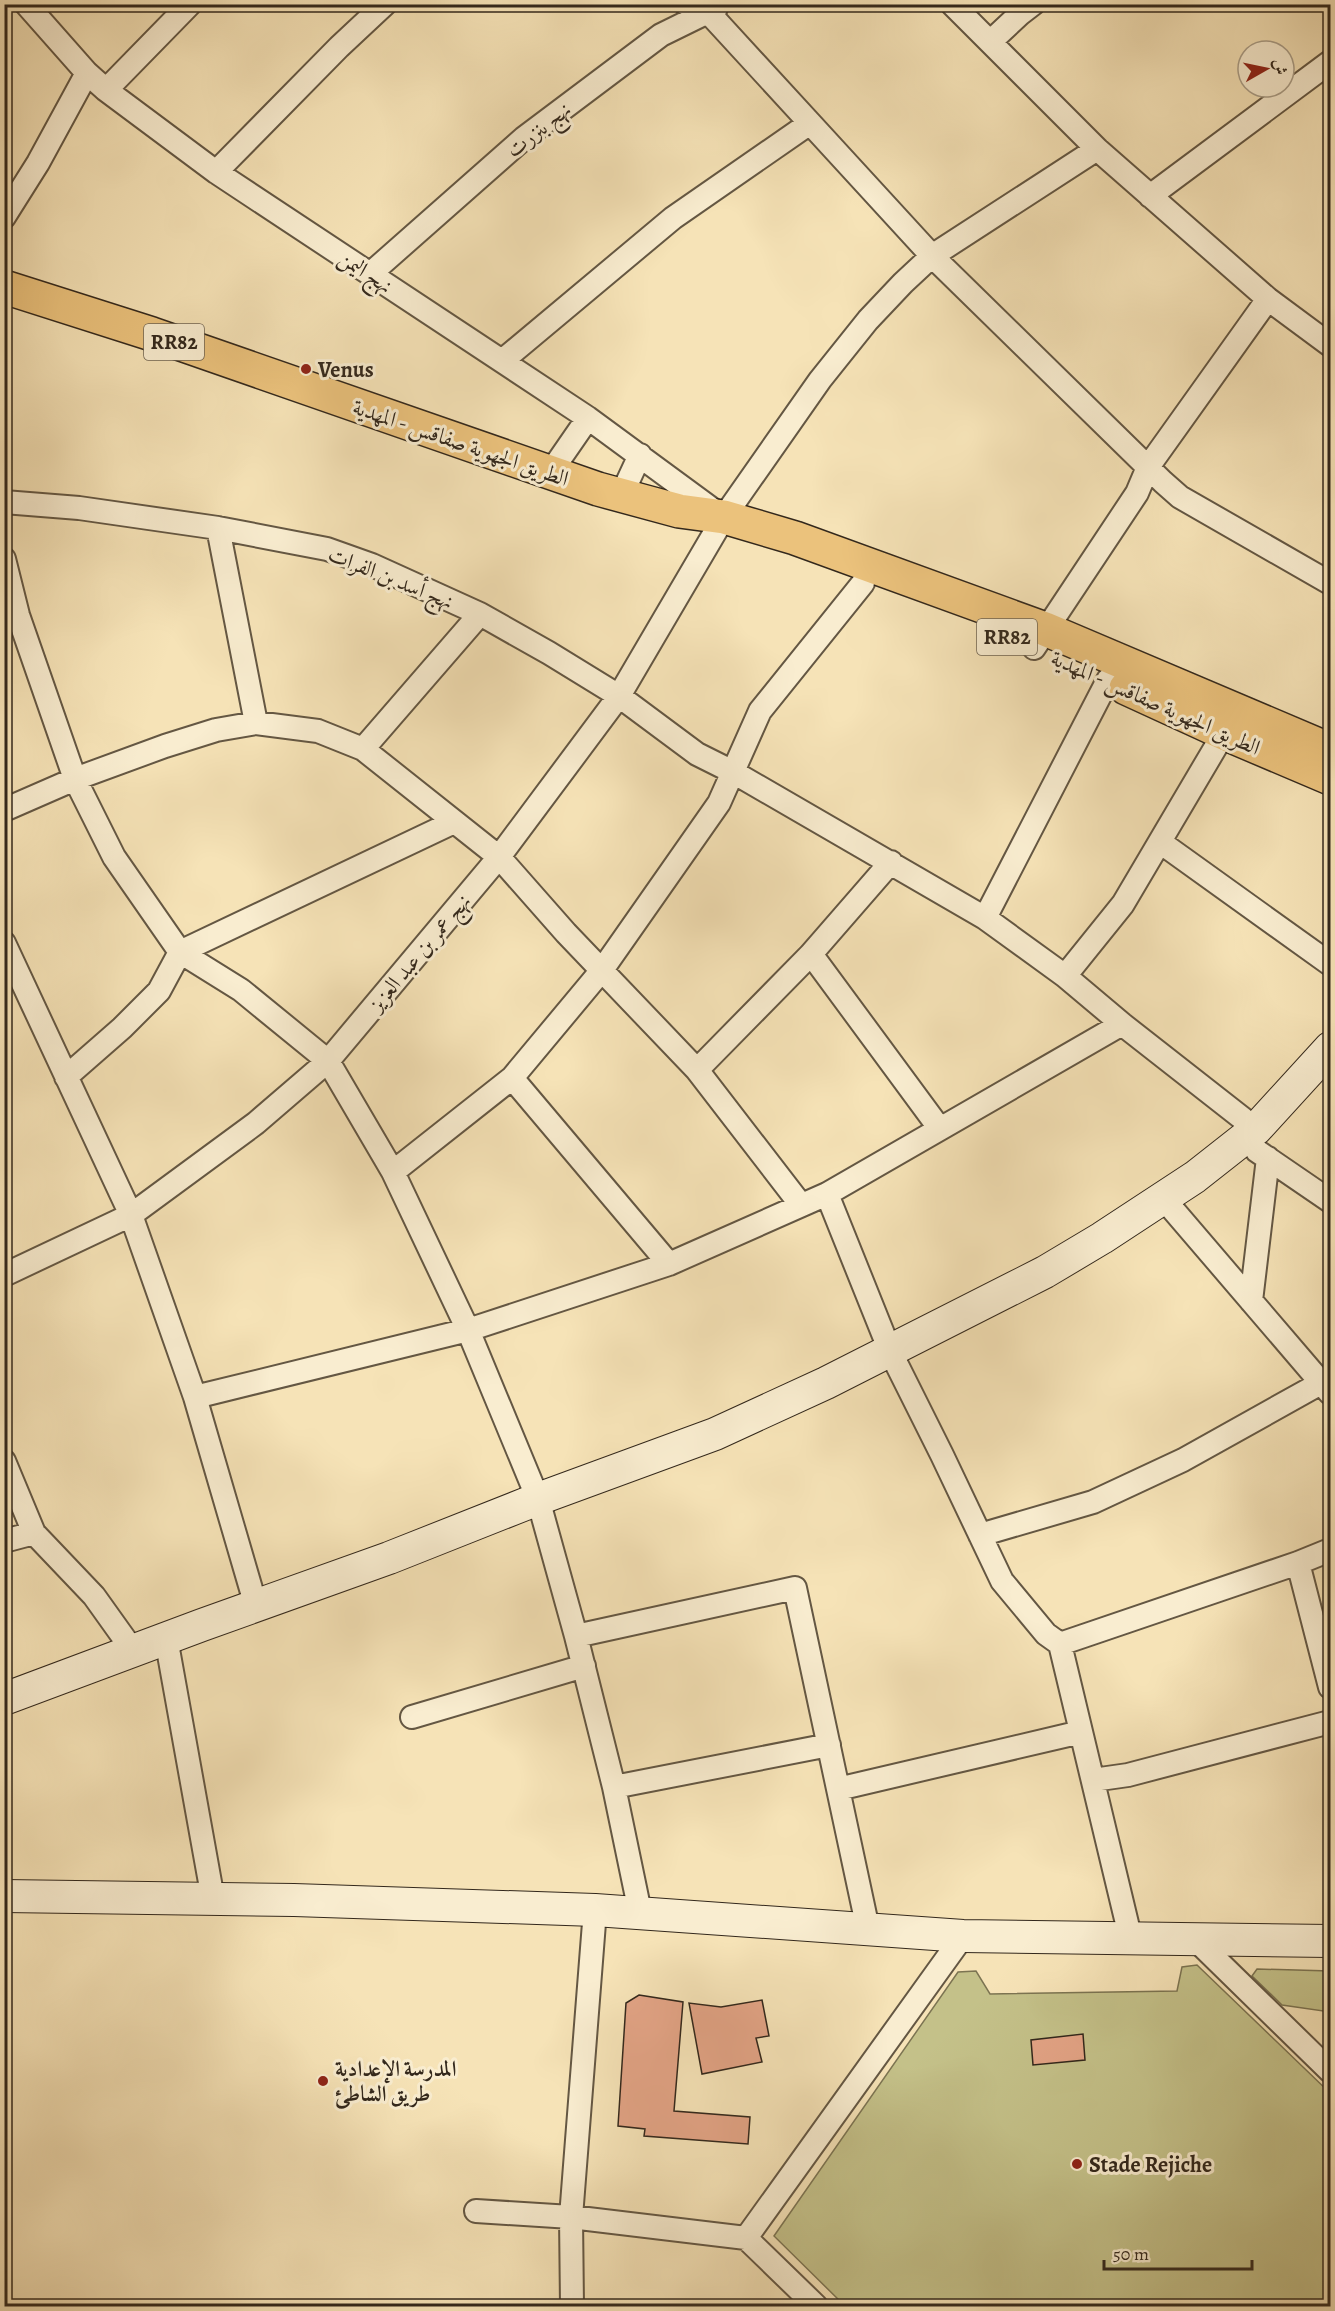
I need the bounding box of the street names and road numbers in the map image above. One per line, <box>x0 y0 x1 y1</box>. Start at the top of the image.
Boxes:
street label: نهج بنزرت <box>500 95 580 168</box>
street label: نهج اليمن <box>330 243 398 304</box>
road number: RR82 <box>144 324 204 360</box>
street label: الطريق الجهوية صفاقس - المهدية <box>349 392 573 494</box>
street label: نهج أسد بن الفرات <box>322 538 458 620</box>
road number: RR82 <box>977 619 1037 655</box>
street label: الطريق الجهوية صفاقس - المهدية <box>1046 643 1265 763</box>
street label: نهج عمر بن عبد العزيز <box>360 887 481 1022</box>

